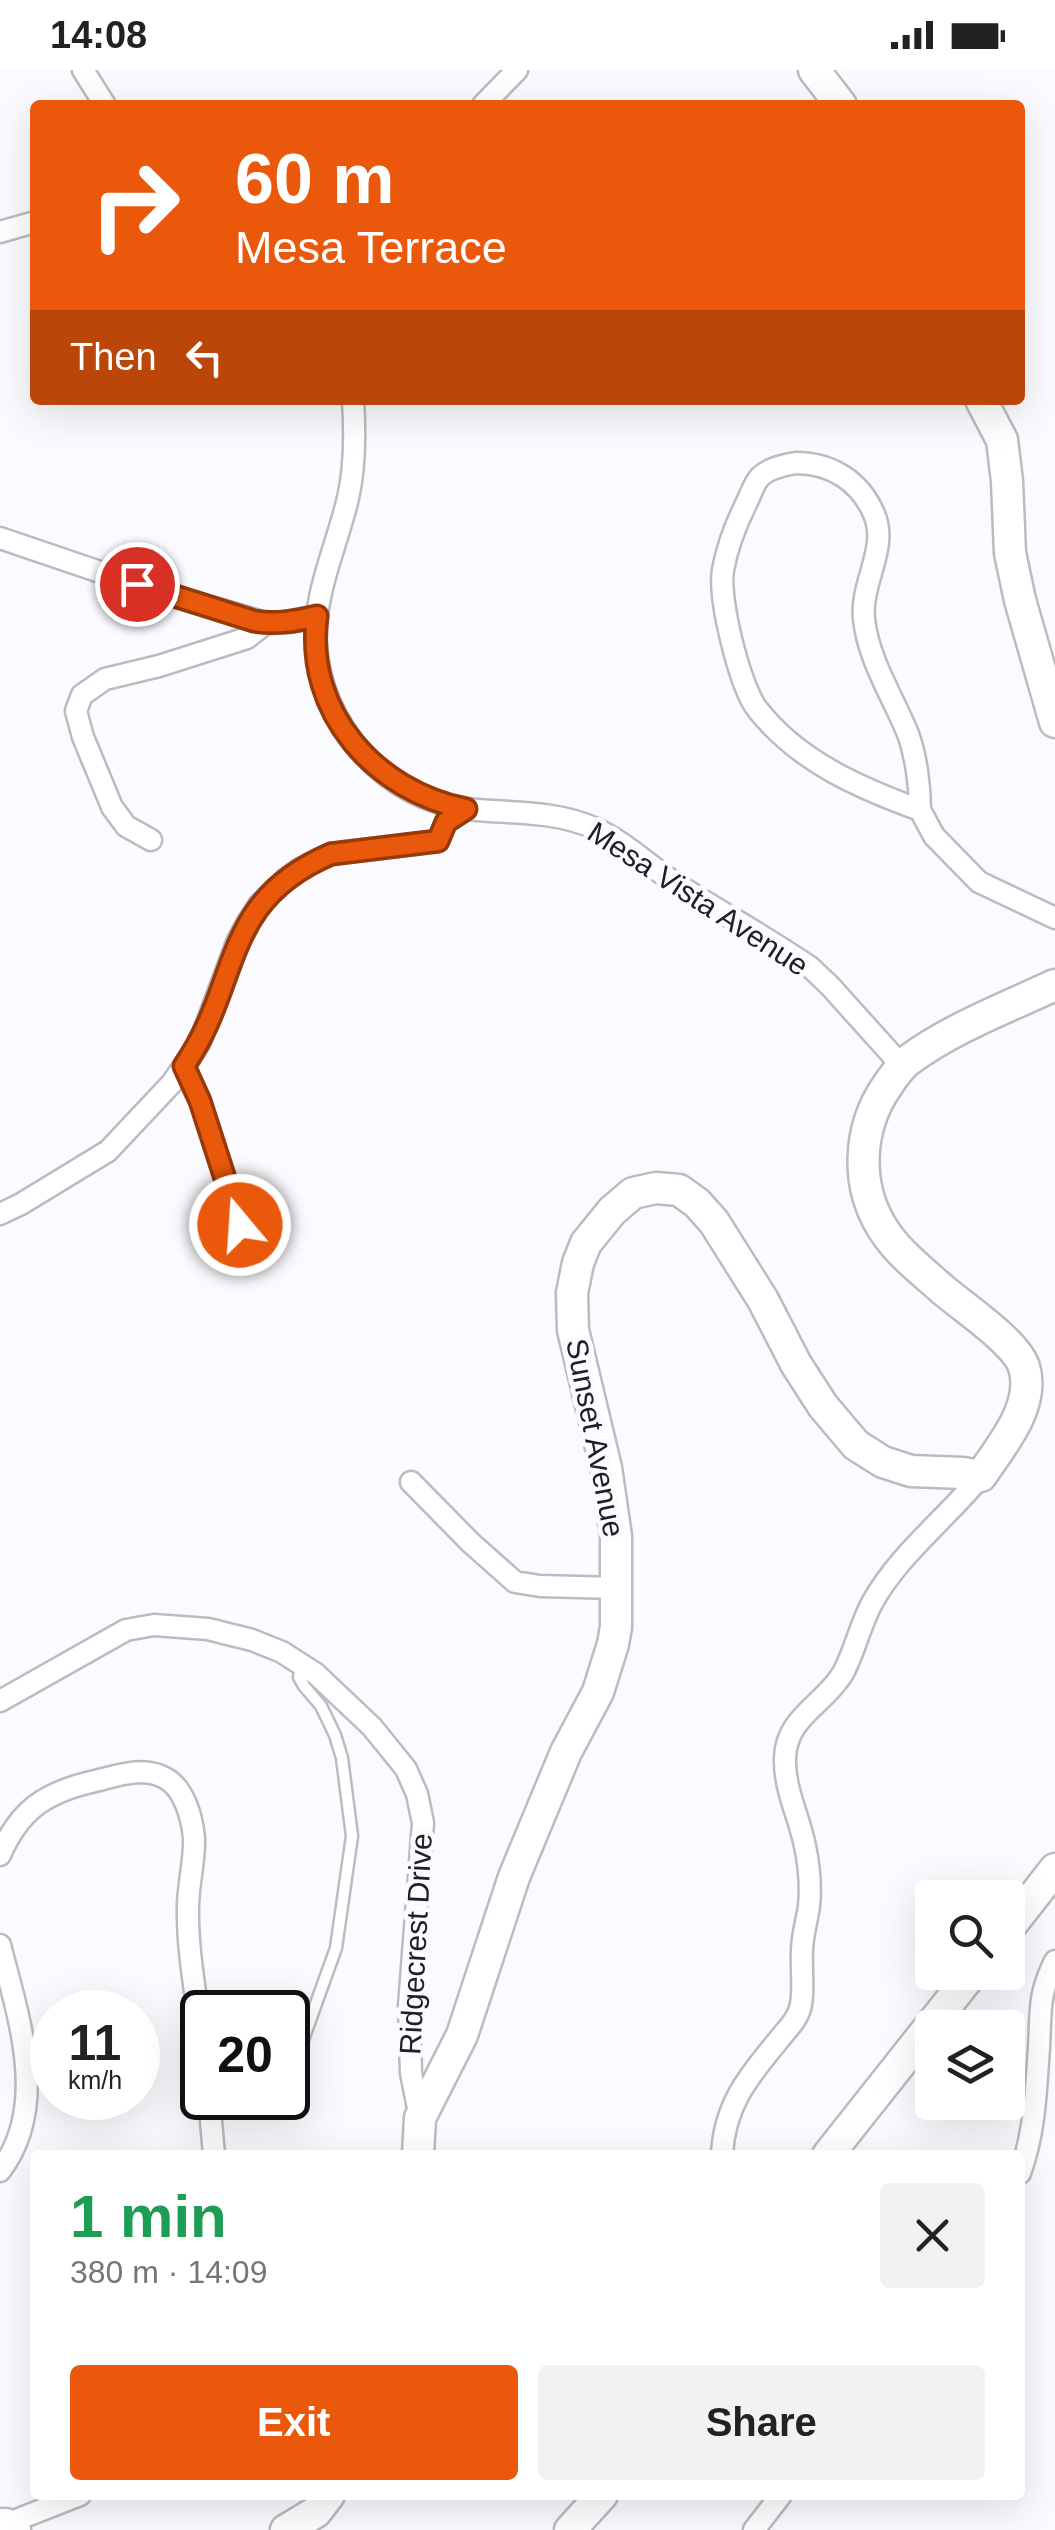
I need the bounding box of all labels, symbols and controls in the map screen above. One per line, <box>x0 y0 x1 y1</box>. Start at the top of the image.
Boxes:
text: 14:08 <box>50 14 147 56</box>
icon: right <box>70 140 200 270</box>
text: 60 m <box>235 140 395 218</box>
text: Mesa Terrace <box>235 222 507 273</box>
icon: left <box>177 330 232 385</box>
text: Then <box>70 336 157 378</box>
pin <box>95 542 180 627</box>
icon: arrive <box>110 557 165 612</box>
street label: Mesa Vista Avenue <box>582 815 814 982</box>
position arrow <box>188 1173 292 1277</box>
street label: Sunset Avenue <box>560 1336 631 1540</box>
street label: Ridgecrest Drive <box>393 1832 438 2056</box>
map controls <box>915 1880 1025 2120</box>
button: search <box>915 1880 1025 1990</box>
speed limit sign: 20 <box>180 1990 310 2120</box>
button: layers <box>915 2010 1025 2120</box>
text: 11 <box>69 2015 121 2071</box>
text: km/h <box>68 2066 122 2094</box>
text: 1 min <box>70 2183 227 2250</box>
button: close <box>880 2183 985 2288</box>
text: 380 m · 14:09 <box>70 2254 267 2290</box>
button: Exit <box>70 2365 518 2480</box>
button: Share <box>538 2365 985 2480</box>

